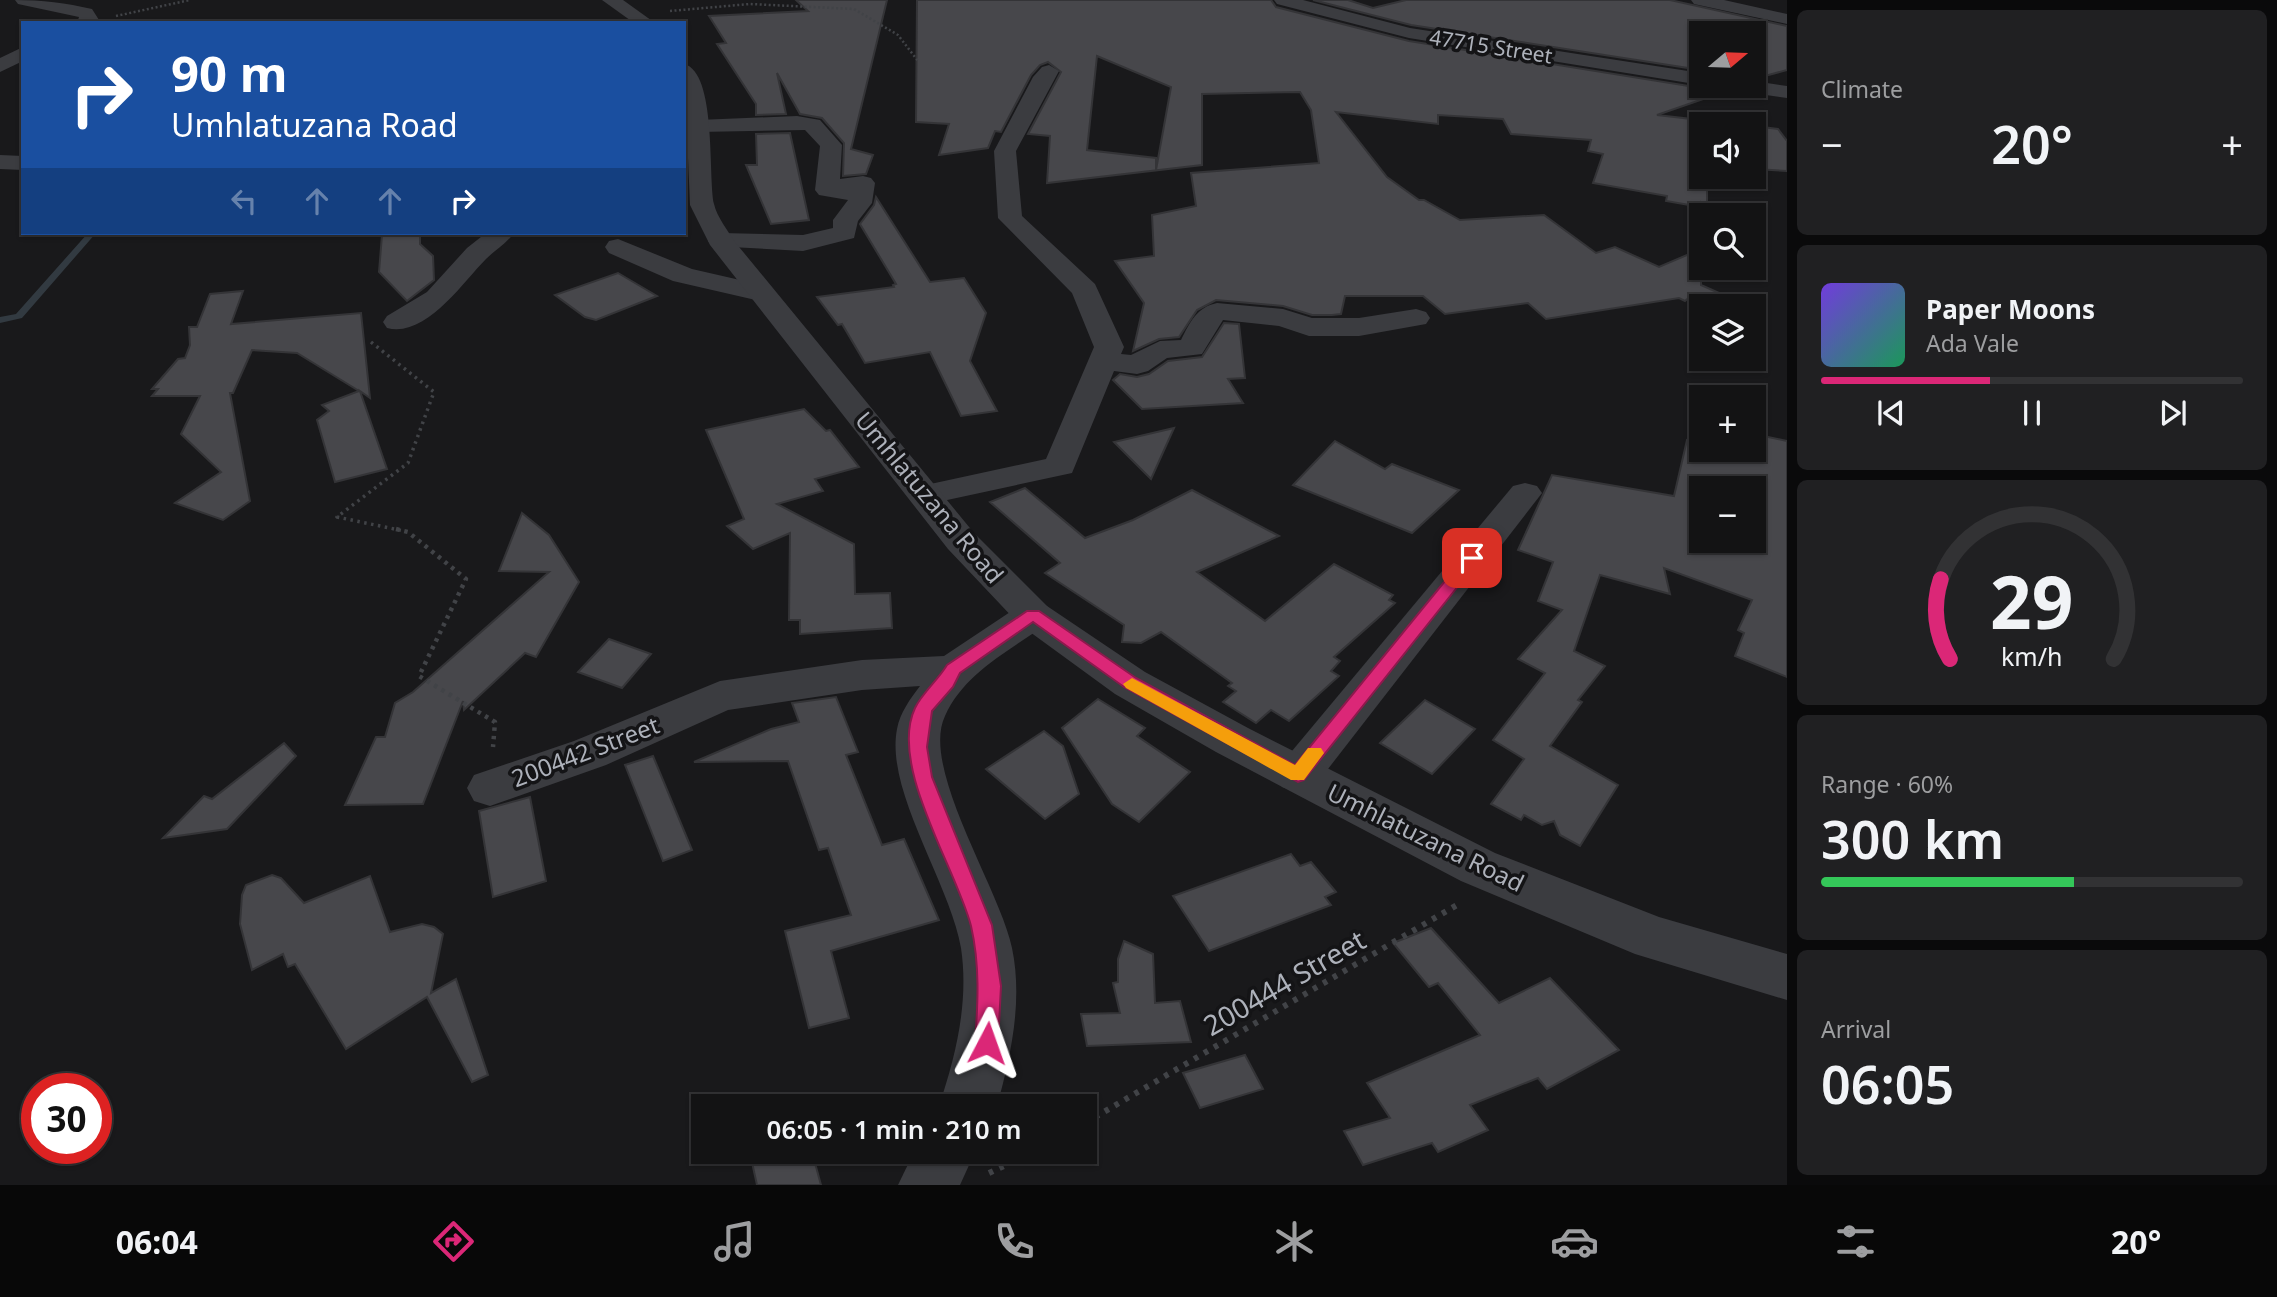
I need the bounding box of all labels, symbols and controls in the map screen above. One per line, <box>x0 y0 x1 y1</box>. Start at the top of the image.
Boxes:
north arrow <box>1689 21 1766 98</box>
map controls <box>1689 21 1766 553</box>
street label: 47715 Street <box>1427 22 1555 70</box>
text: 90 m <box>171 40 288 106</box>
icon: right <box>56 49 147 140</box>
text: Climate <box>1821 73 1903 105</box>
text: Umhlatuzana Road <box>171 103 458 146</box>
text: 20° <box>1991 108 2073 179</box>
button: sound <box>1689 112 1766 189</box>
text: − <box>1821 118 1843 170</box>
text: + <box>2221 118 2243 170</box>
icon: left <box>225 182 263 220</box>
icon: ahead <box>298 182 336 220</box>
icon: ahead <box>371 182 409 220</box>
icon: right <box>444 182 482 220</box>
button: search <box>1689 203 1766 280</box>
text: Paper Moons <box>1926 291 2095 327</box>
button: layers <box>1689 294 1766 371</box>
text: Ada Vale <box>1926 327 2019 359</box>
button: + <box>1689 385 1766 462</box>
icon: previous <box>1872 394 1910 432</box>
icon: pause <box>2013 394 2051 432</box>
icon: next <box>2154 394 2192 432</box>
street label: Umhlatuzana Road <box>848 404 1012 590</box>
button: − <box>1689 476 1766 553</box>
pin <box>1442 528 1502 588</box>
icon: arrive <box>1453 539 1491 577</box>
text: 29 <box>1990 551 2074 650</box>
text: km/h <box>2001 638 2063 672</box>
street label: 200442 Street <box>506 708 664 794</box>
text: Range · 60% <box>1821 768 1953 800</box>
street label: Umhlatuzana Road <box>1322 775 1530 899</box>
text: 300 km <box>1821 803 2004 874</box>
street label: 200444 Street <box>1196 920 1372 1044</box>
position arrow <box>950 1006 1024 1080</box>
text: Arrival <box>1821 1013 1891 1045</box>
text: 06:05 <box>1821 1048 1954 1119</box>
speed limit sign: 30 <box>21 1073 112 1164</box>
text: 06:05 · 1 min · 210 m <box>767 1111 1021 1147</box>
icon: directions <box>429 1217 478 1266</box>
icon: music <box>710 1217 759 1266</box>
icon: phone <box>990 1217 1039 1266</box>
icon: climate <box>1270 1217 1319 1266</box>
icon: car <box>1550 1217 1599 1266</box>
icon: filters <box>1831 1217 1880 1266</box>
text: 06:04 <box>116 1220 198 1263</box>
text: 20° <box>2111 1220 2161 1263</box>

